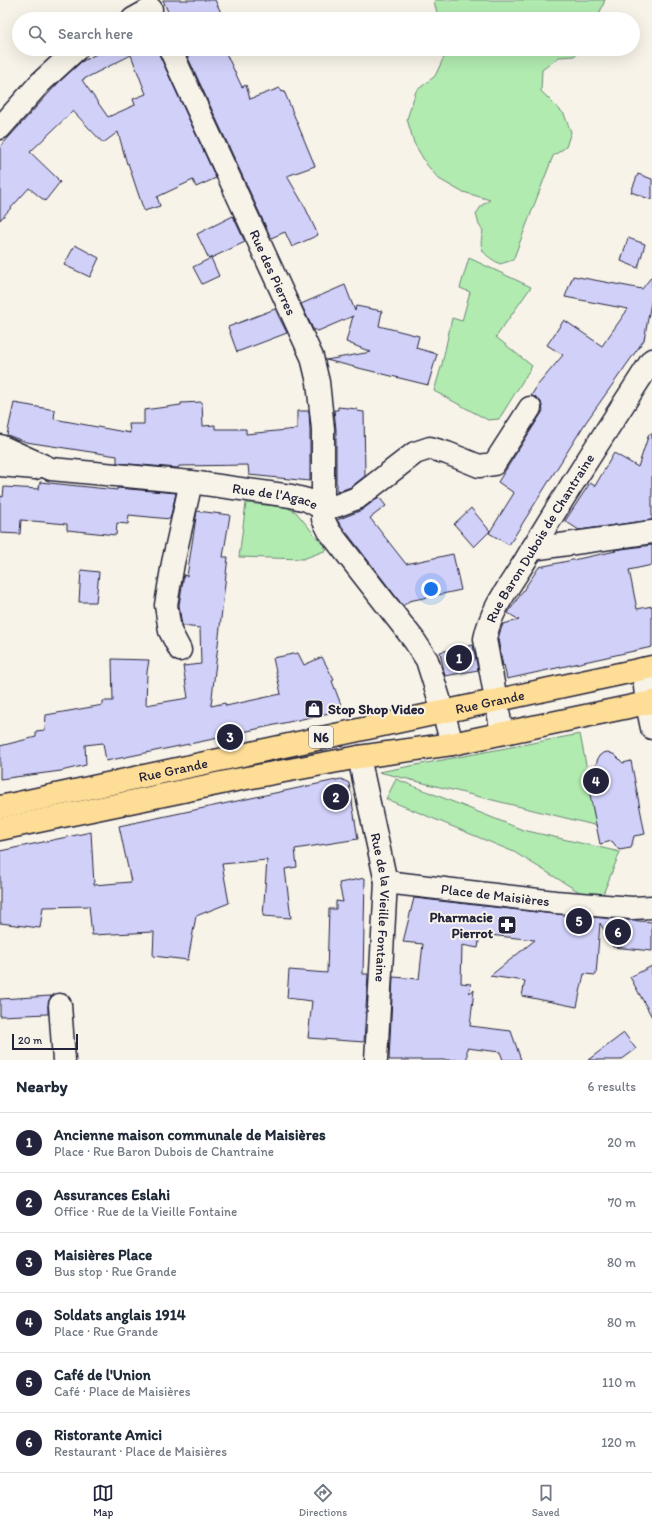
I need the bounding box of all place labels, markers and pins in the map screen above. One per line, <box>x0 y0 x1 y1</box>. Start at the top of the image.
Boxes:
pin: 1 <box>446 643 472 673</box>
shop icon: Stop Shop Video <box>303 698 325 720</box>
place label: Stop Shop Video <box>328 701 424 718</box>
pin: 3 <box>217 722 243 752</box>
pin: 4 <box>583 766 609 796</box>
pin: 2 <box>323 782 349 812</box>
pin: 5 <box>566 906 592 936</box>
place label: Pharmacie Pierrot <box>429 909 494 942</box>
pharmacy icon: Pharmacie Pierrot <box>496 914 518 936</box>
pin: 6 <box>605 917 631 947</box>

